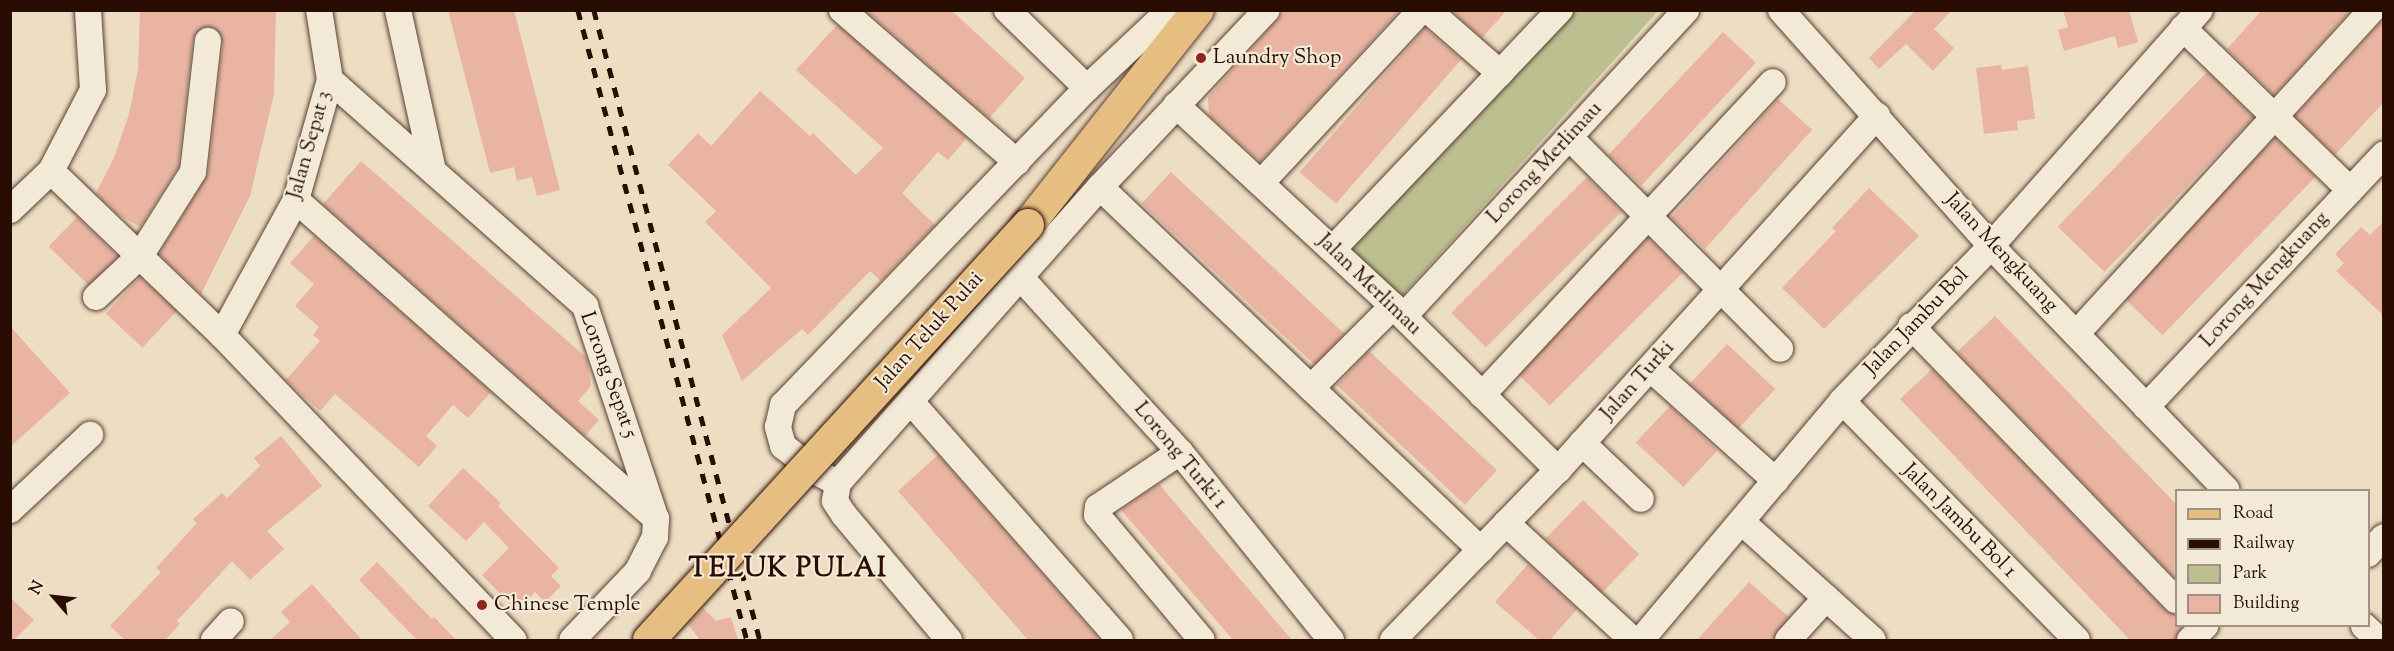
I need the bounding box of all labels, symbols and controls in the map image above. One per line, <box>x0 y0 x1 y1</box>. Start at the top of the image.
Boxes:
place label: Laundry Shop <box>1213 45 1341 71</box>
marker: Laundry Shop <box>1194 51 1208 65</box>
street label: Jalan Sepat 3 <box>283 88 337 202</box>
street label: Lorong Merlimau <box>1482 97 1608 229</box>
street label: Jalan Mengkuang <box>1939 188 2063 318</box>
street label: Lorong Mengkuang <box>2195 207 2335 353</box>
street label: Jalan Merlimau <box>1312 229 1426 341</box>
street label: Jalan Jambu Bol <box>1859 263 1975 381</box>
street label: Jalan Teluk Pulai <box>871 267 989 395</box>
street label: Lorong Sepat 5 <box>574 308 642 442</box>
street label: Jalan Turki <box>1596 336 1680 426</box>
street label: Lorong Turki 1 <box>1128 397 1232 515</box>
street label: Jalan Jambu Bol 1 <box>1897 459 2021 583</box>
legend <box>2175 489 2370 627</box>
text: Road <box>2233 501 2273 527</box>
text: Railway <box>2233 531 2295 557</box>
district label: TELUK PULAI <box>689 554 887 586</box>
text: Park <box>2233 561 2267 587</box>
north arrow <box>24 567 84 627</box>
text: N <box>25 577 51 599</box>
text: Building <box>2233 591 2299 617</box>
place label: Chinese Temple <box>494 592 641 618</box>
marker: Chinese Temple <box>475 598 489 612</box>

